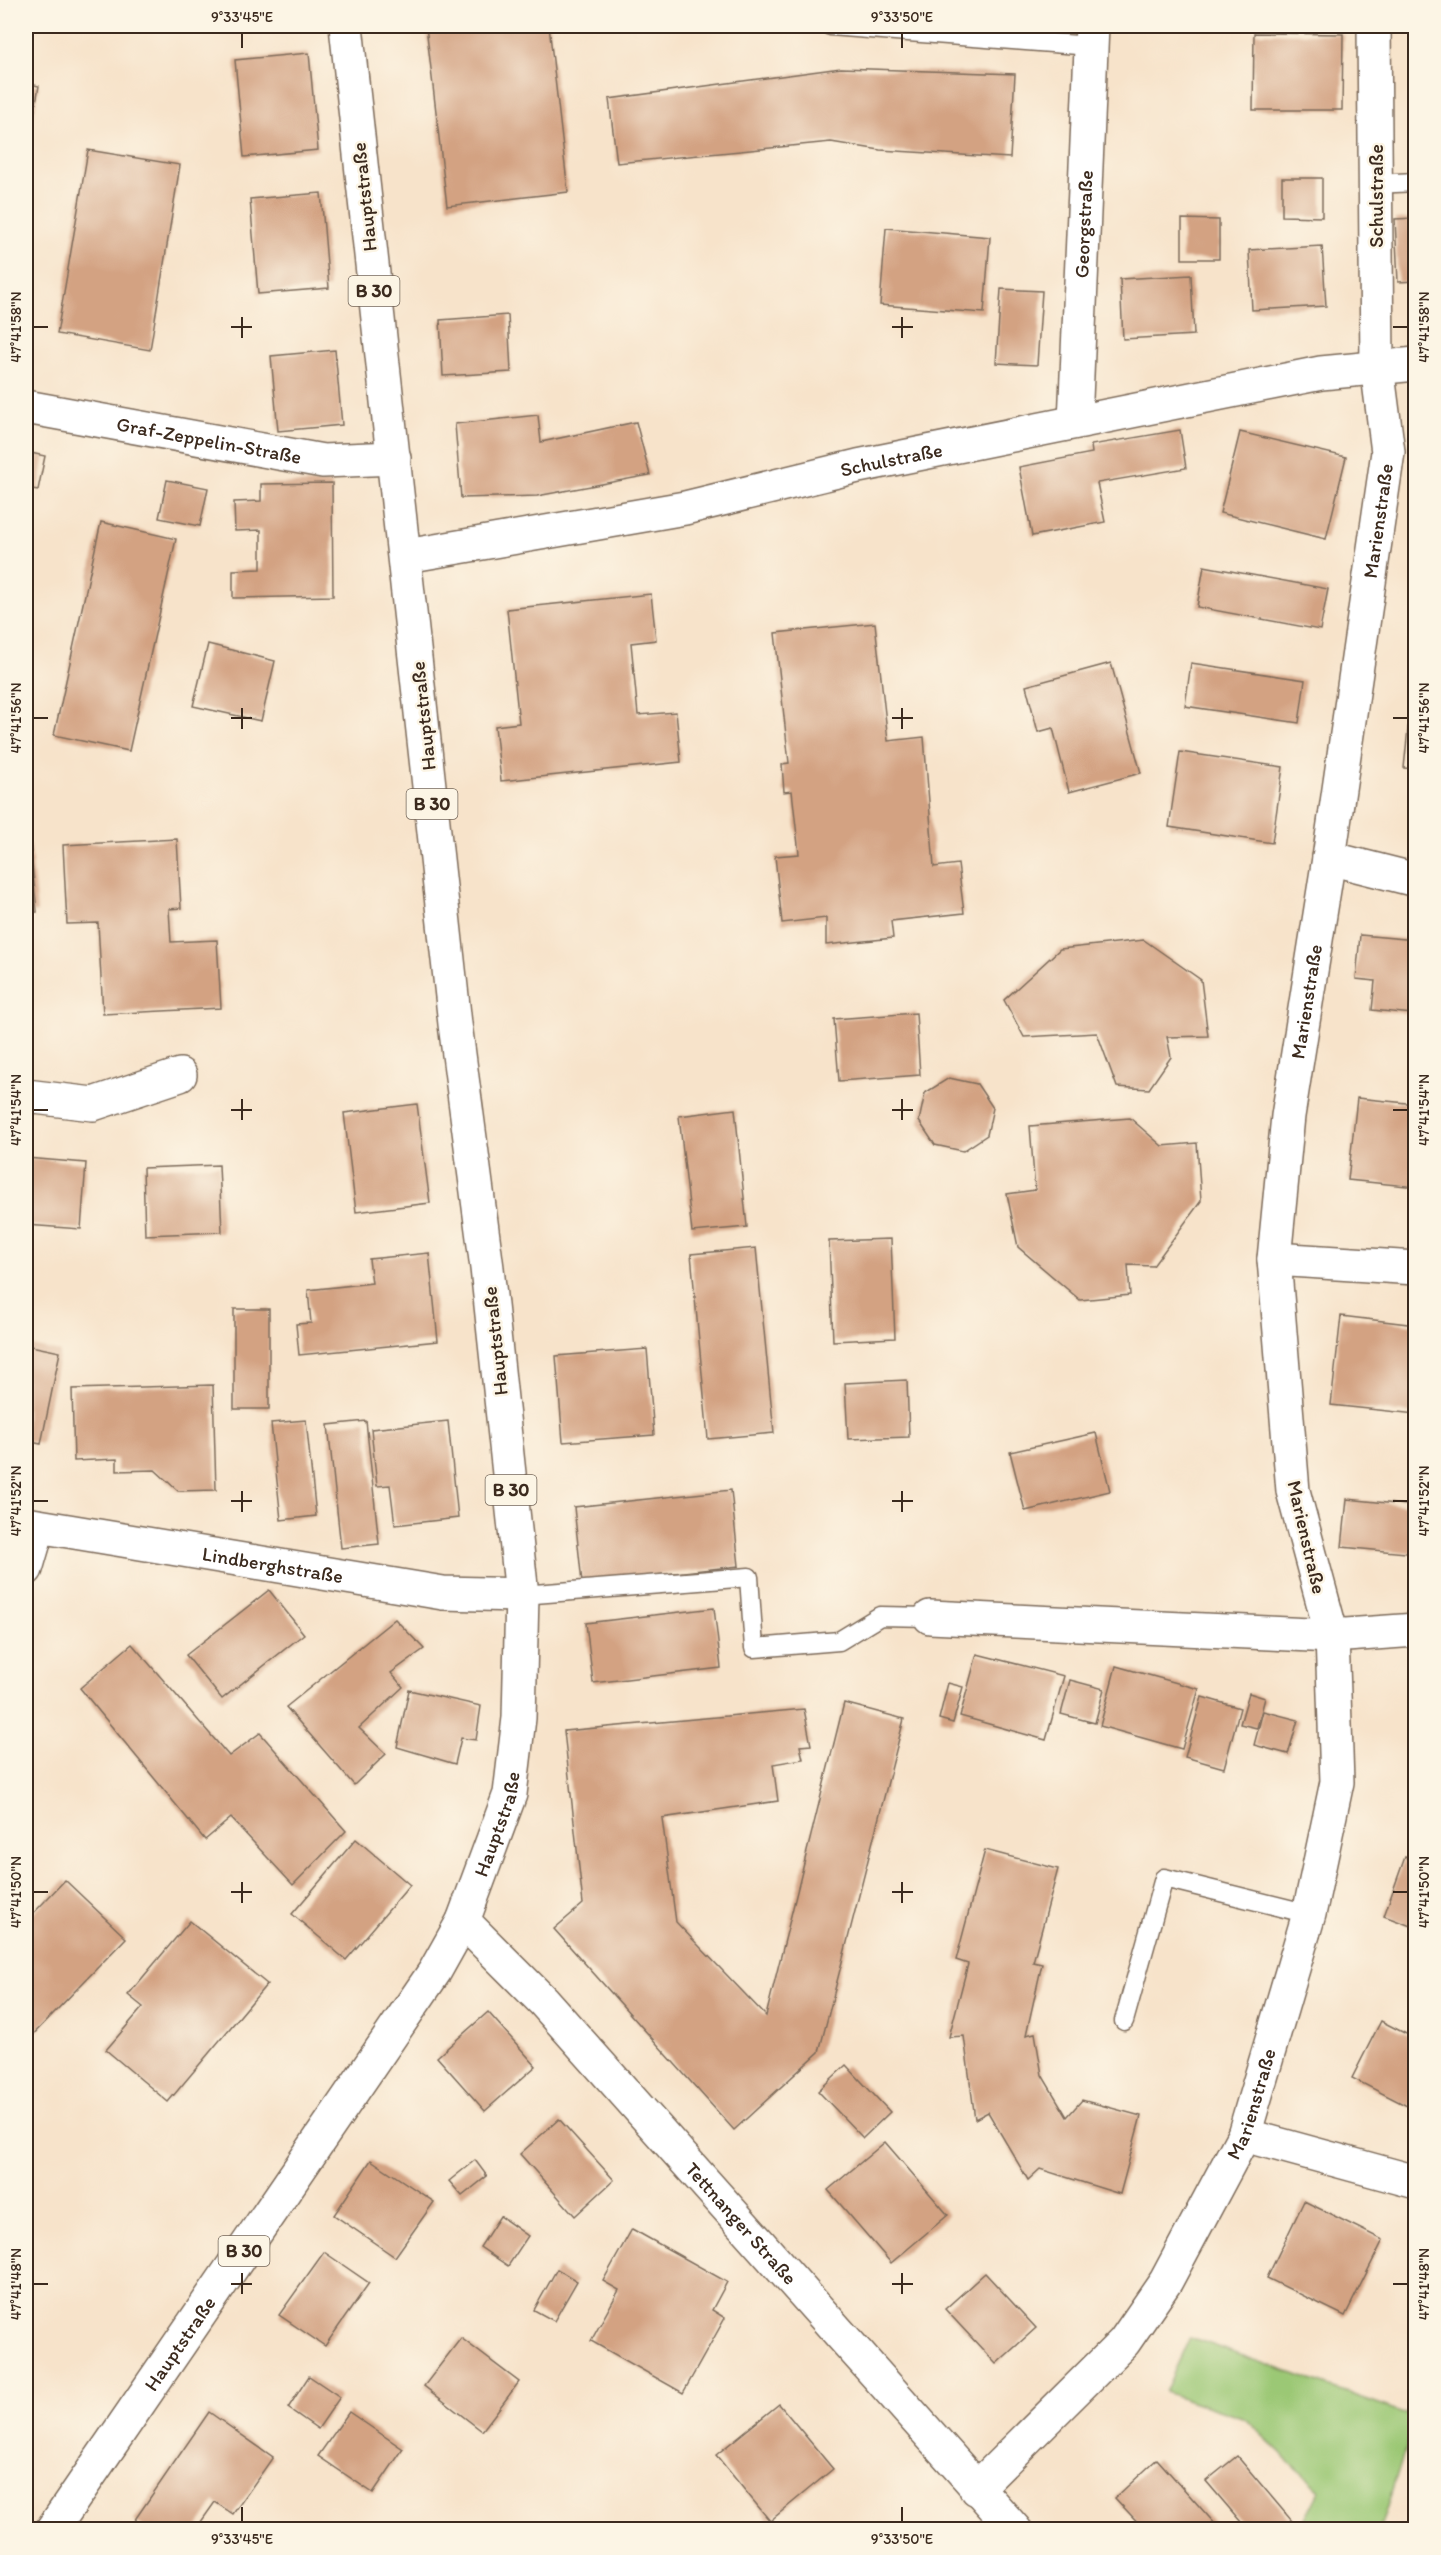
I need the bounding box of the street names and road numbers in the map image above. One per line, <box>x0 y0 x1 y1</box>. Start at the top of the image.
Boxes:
street label: Hauptstraße <box>346 141 382 253</box>
street label: Schulstraße <box>1364 144 1388 248</box>
street label: Georgstraße <box>1069 170 1098 279</box>
road number: B 30 <box>348 276 400 306</box>
street label: Graf-Zeppelin-Straße <box>115 412 303 469</box>
street label: Schulstraße <box>838 437 944 482</box>
street label: Marienstraße <box>1358 462 1398 580</box>
street label: Hauptstraße <box>405 660 441 772</box>
road number: B 30 <box>406 789 458 819</box>
street label: Marienstraße <box>1285 943 1327 1061</box>
street label: Hauptstraße <box>477 1285 513 1397</box>
road number: B 30 <box>486 1475 536 1505</box>
street label: Marienstraße <box>1282 1478 1332 1596</box>
street label: Lindberghstraße <box>200 1541 345 1588</box>
street label: Hauptstraße <box>469 1770 525 1880</box>
street label: Marienstraße <box>1221 2046 1281 2164</box>
street label: Tettnanger Straße <box>680 2157 802 2289</box>
road number: B 30 <box>218 2236 270 2266</box>
street label: Hauptstraße <box>139 2292 221 2396</box>

